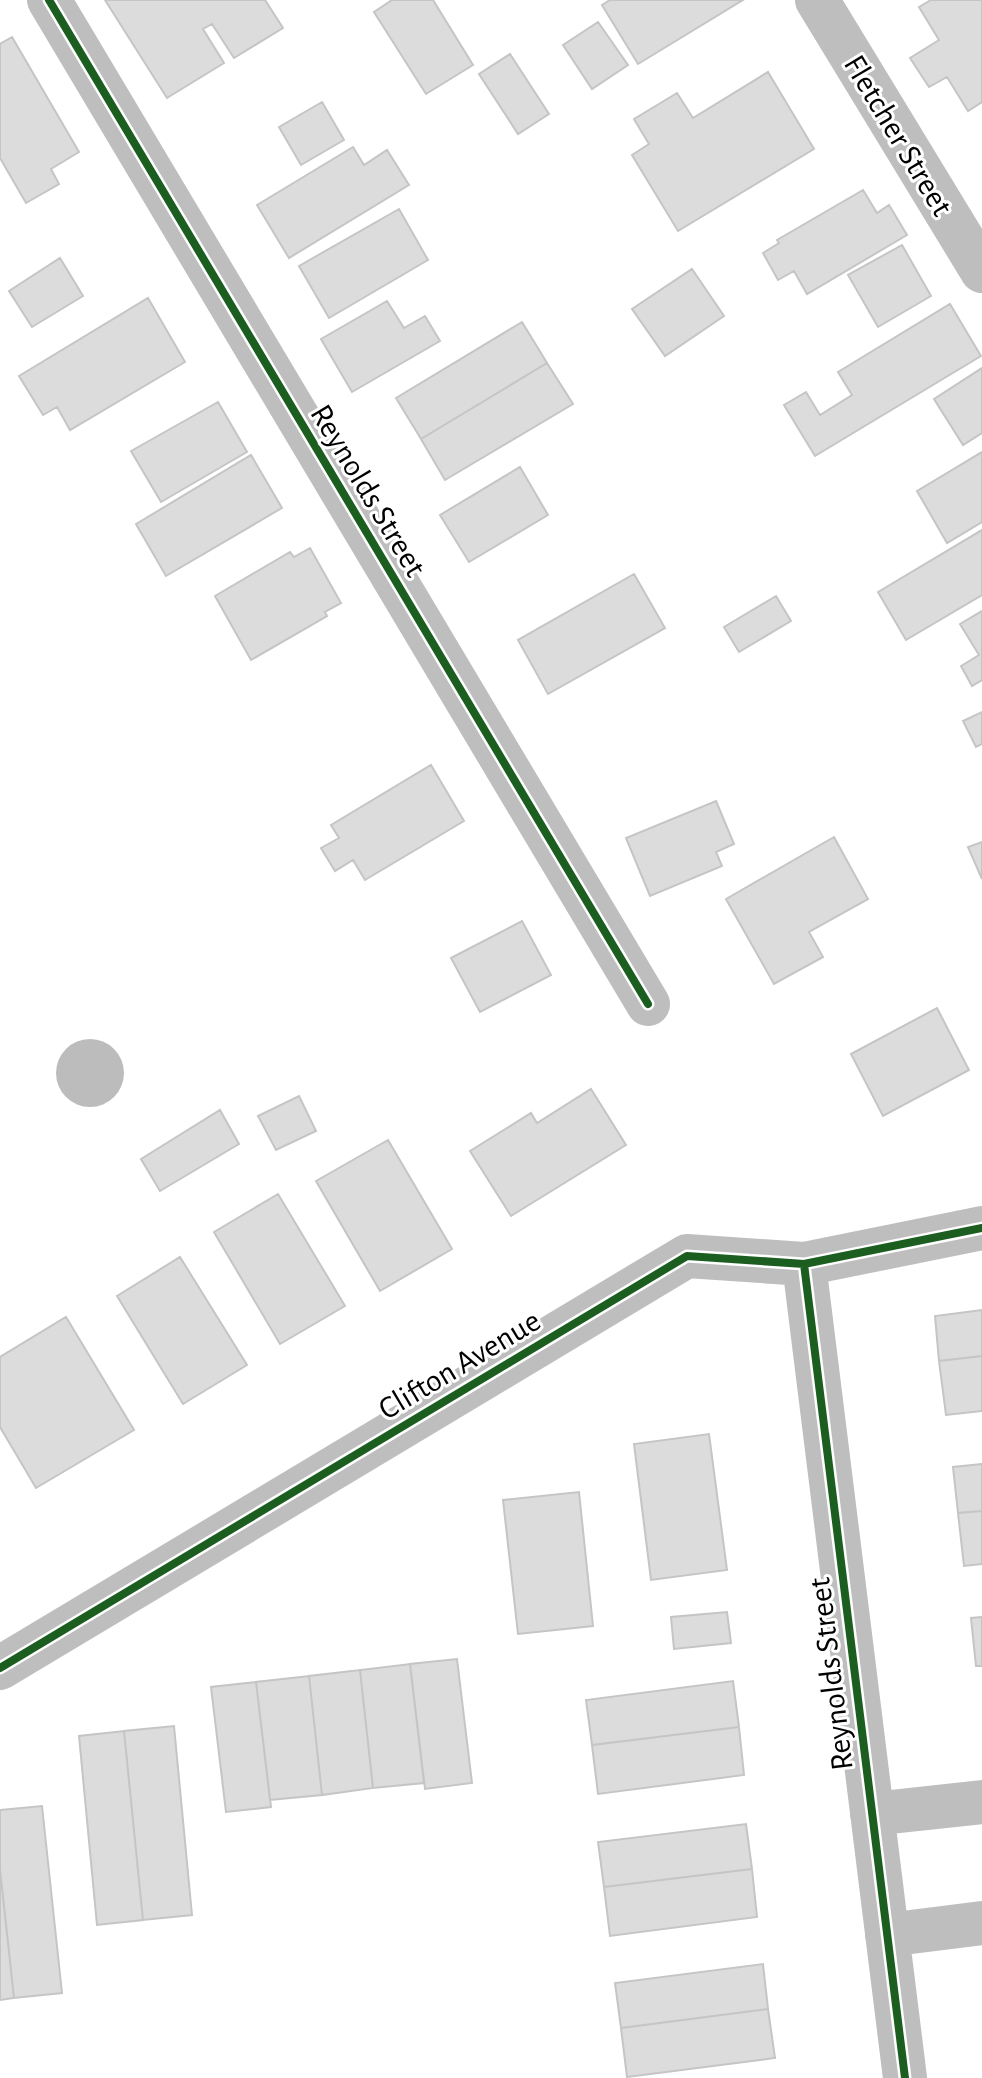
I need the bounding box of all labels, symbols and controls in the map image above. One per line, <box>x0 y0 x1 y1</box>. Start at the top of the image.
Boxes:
street label: Fletcher Street <box>838 50 958 221</box>
street label: Reynolds Street <box>304 399 432 582</box>
street label: Clifton Avenue <box>373 1304 546 1426</box>
street label: Reynolds Street <box>803 1576 859 1772</box>

